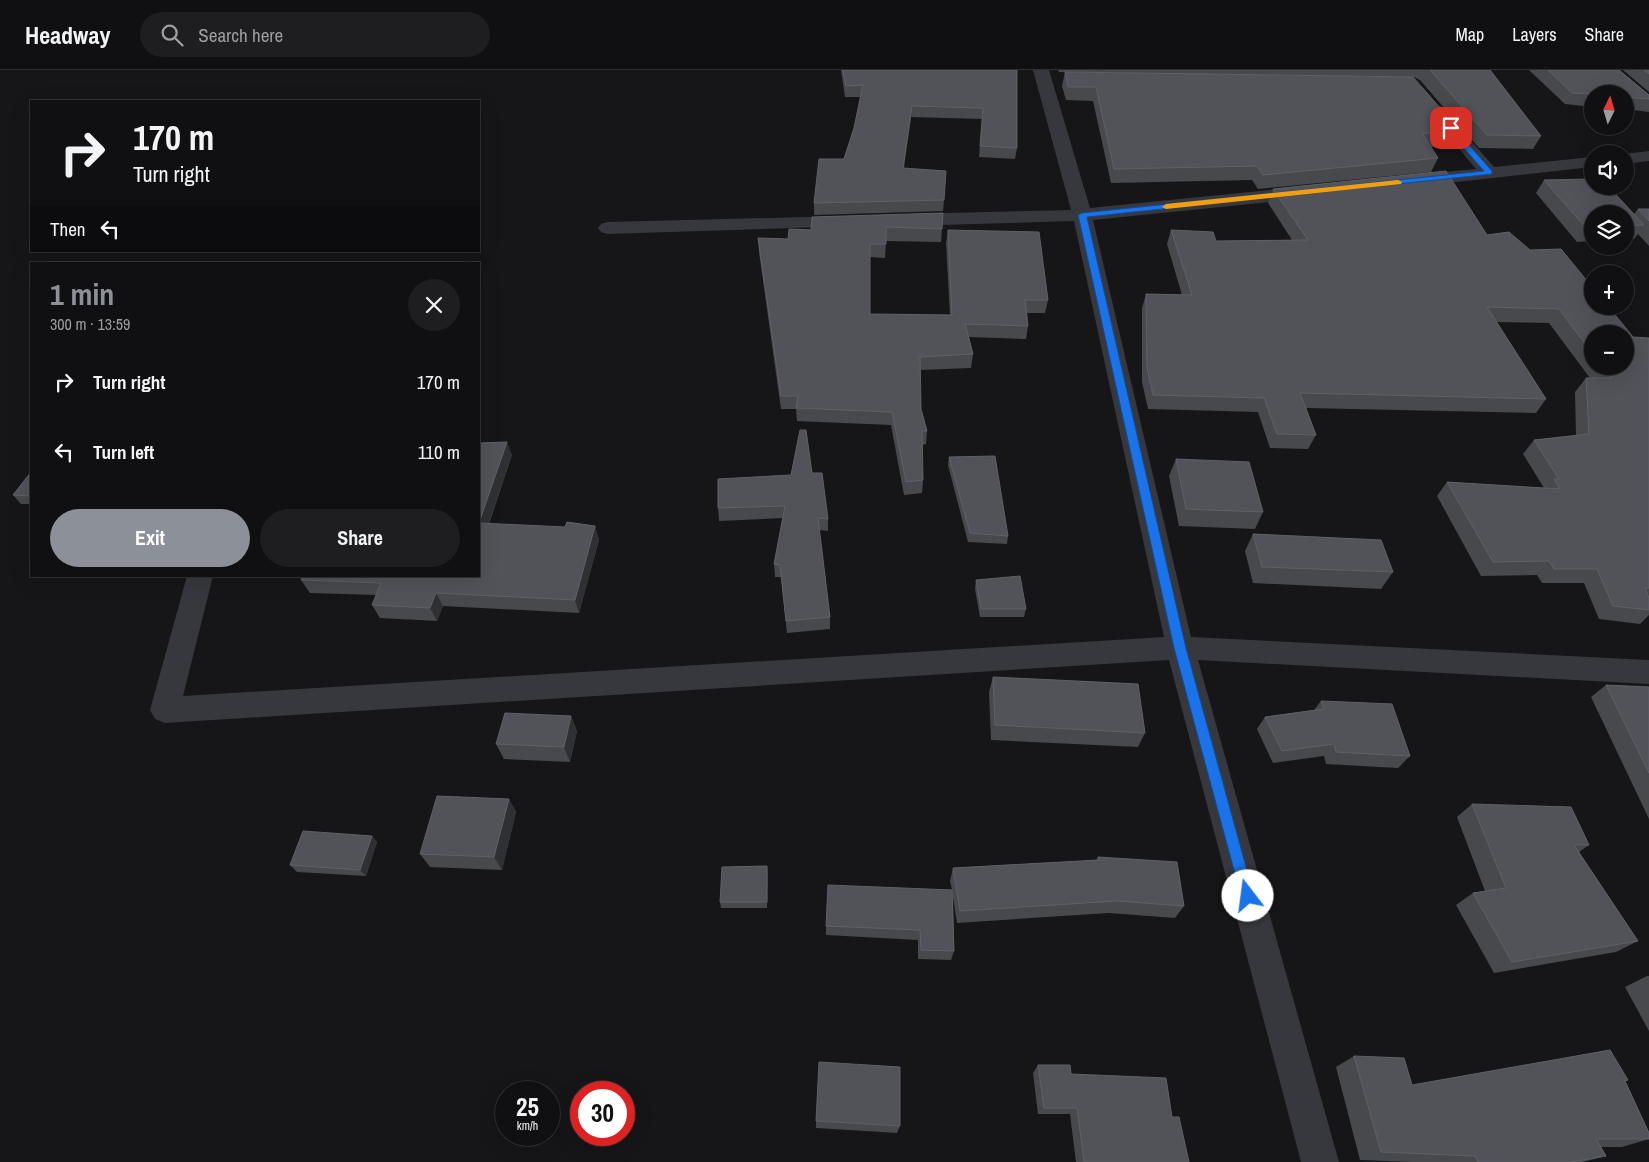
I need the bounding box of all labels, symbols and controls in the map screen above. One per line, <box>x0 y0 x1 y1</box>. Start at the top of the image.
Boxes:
search box <box>140 12 490 57</box>
text: Headway <box>25 19 110 51</box>
icon: search <box>158 21 186 49</box>
text: Search here <box>198 22 283 48</box>
text: Map <box>1456 22 1484 47</box>
text: Layers <box>1512 22 1557 47</box>
text: Share <box>1585 22 1624 47</box>
north arrow <box>1584 85 1634 135</box>
map controls <box>1584 85 1634 375</box>
pin <box>1430 107 1472 149</box>
text: 170 m <box>133 114 214 161</box>
icon: arrive <box>1437 114 1465 142</box>
icon: right <box>50 120 115 185</box>
button: sound <box>1584 145 1634 195</box>
text: Turn right <box>133 159 210 189</box>
button: layers <box>1584 205 1634 255</box>
icon: left <box>96 215 124 243</box>
text: Then <box>50 216 86 242</box>
button: + <box>1584 265 1634 315</box>
text: 1 min <box>50 274 114 314</box>
button: close <box>408 279 460 331</box>
text: 300 m · 13:59 <box>50 313 130 335</box>
button: − <box>1584 325 1634 375</box>
icon: right <box>50 368 78 396</box>
text: Turn right <box>93 369 165 395</box>
text: 170 m <box>417 369 460 395</box>
icon: left <box>50 438 78 466</box>
text: Turn left <box>93 439 154 465</box>
text: 110 m <box>418 439 460 465</box>
button: Exit <box>50 509 250 567</box>
button: Share <box>260 509 460 567</box>
position arrow <box>1221 869 1273 921</box>
speed limit sign: 30 <box>570 1081 635 1146</box>
text: 25 <box>516 1090 539 1124</box>
text: km/h <box>517 1118 538 1134</box>

